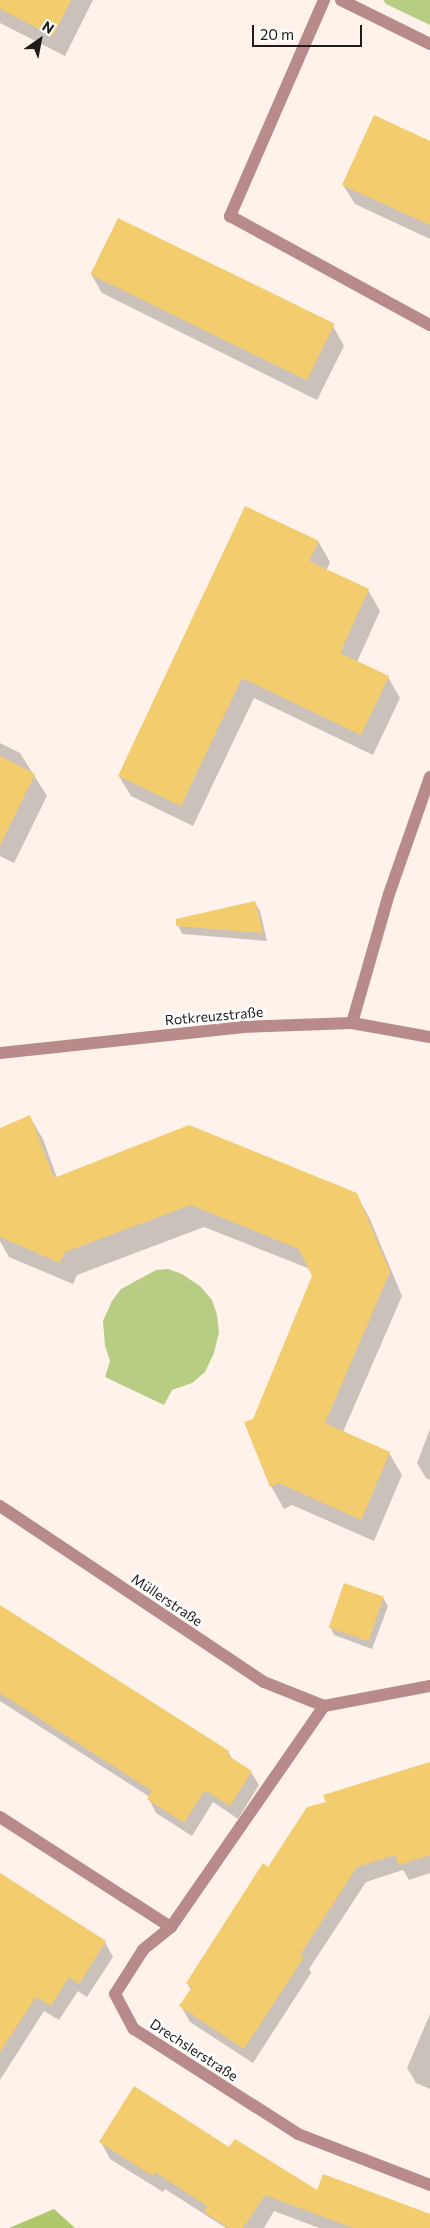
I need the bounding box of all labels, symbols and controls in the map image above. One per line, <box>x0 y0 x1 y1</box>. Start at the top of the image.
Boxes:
north arrow <box>15 15 65 65</box>
scale bar <box>255 15 365 47</box>
text: N <box>39 17 57 37</box>
text: 20 m <box>260 25 294 43</box>
street label: Rotkreuzstraße <box>164 1003 264 1029</box>
street label: Müllerstraße <box>128 1570 206 1630</box>
street label: Drechslerstraße <box>147 2015 241 2085</box>

